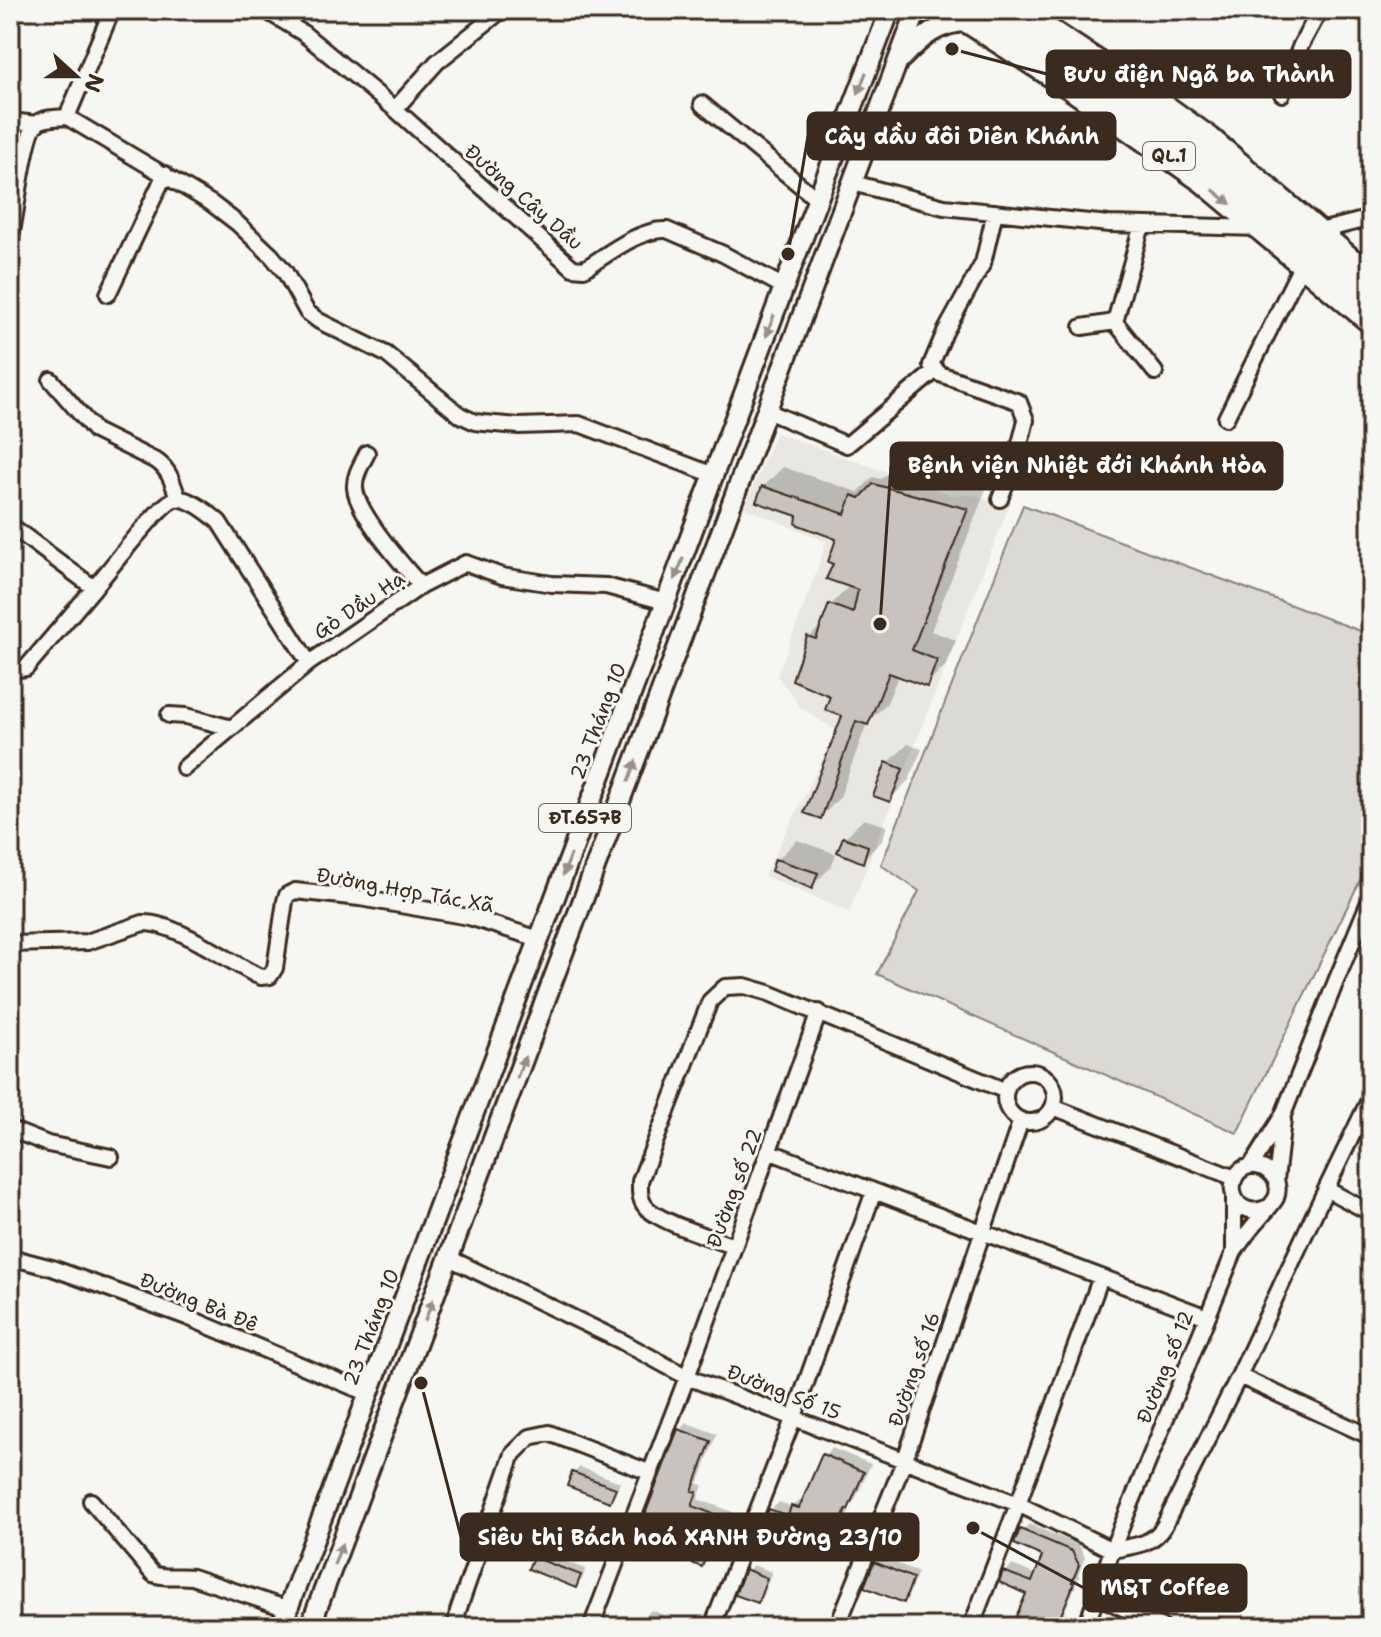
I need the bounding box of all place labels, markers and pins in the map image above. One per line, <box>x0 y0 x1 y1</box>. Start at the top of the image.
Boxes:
callout: Bưu điện Ngã ba Thành <box>1047 51 1350 97</box>
callout: Cây dầu đôi Diên Khánh <box>808 113 1115 159</box>
callout: Bệnh viện Nhiệt đới Khánh Hòa <box>891 443 1282 489</box>
callout: Siêu thị Bách hoá XANH Đường 23/10 <box>461 1514 918 1560</box>
callout: M&T Coffee <box>1084 1565 1246 1611</box>

